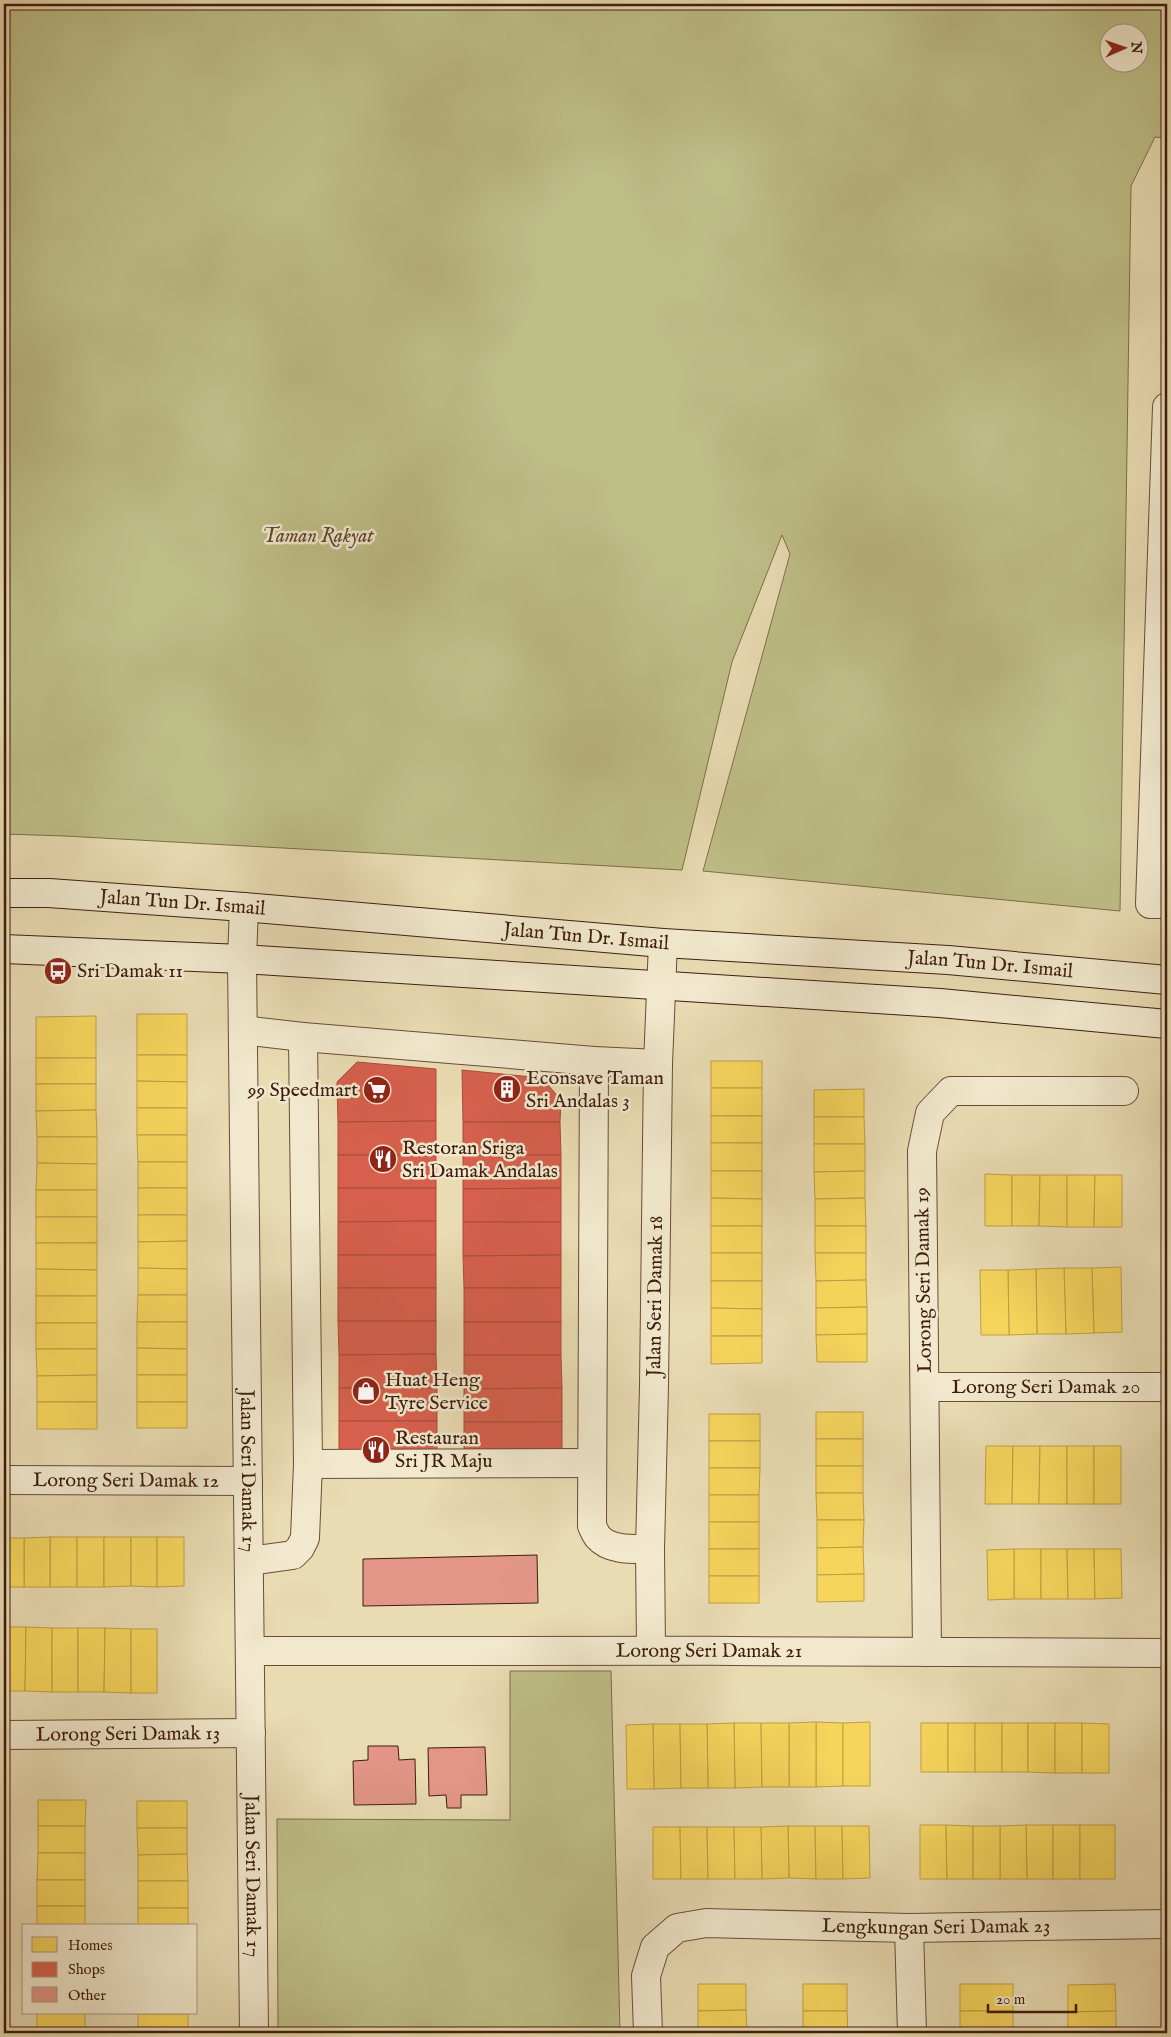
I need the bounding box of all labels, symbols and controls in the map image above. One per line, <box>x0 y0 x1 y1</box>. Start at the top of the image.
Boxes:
north arrow <box>1098 22 1148 72</box>
text: N <box>1127 40 1145 54</box>
park label: Taman Rakyat <box>262 524 375 549</box>
street label: Jalan Tun Dr. Ismail <box>97 884 267 921</box>
street label: Jalan Tun Dr. Ismail <box>500 917 670 956</box>
street label: Jalan Tun Dr. Ismail <box>905 945 1075 984</box>
bus stop icon: Sri Damak 11 <box>43 956 73 986</box>
place label: Sri Damak 11 <box>77 959 183 984</box>
place label: Econsave Taman Sri Andalas 3 <box>526 1066 664 1114</box>
building icon: Econsave Taman Sri Andalas 3 <box>492 1074 522 1104</box>
supermarket icon: 99 Speedmart <box>362 1075 392 1105</box>
place label: 99 Speedmart <box>247 1078 358 1103</box>
place label: Restoran Sriga Sri Damak Andalas <box>402 1136 558 1184</box>
restaurant icon: Restoran Sriga Sri Damak Andalas <box>368 1144 398 1174</box>
street label: Lorong Seri Damak 19 <box>910 1187 938 1373</box>
street label: Jalan Seri Damak 18 <box>642 1215 669 1379</box>
place label: Huat Heng Tyre Service <box>385 1368 488 1416</box>
street label: Lorong Seri Damak 20 <box>952 1375 1140 1400</box>
shop icon: Huat Heng Tyre Service <box>351 1376 381 1406</box>
street label: Jalan Seri Damak 17 <box>234 1387 261 1552</box>
place label: Restauran Sri JR Maju <box>395 1426 493 1474</box>
restaurant icon: Restauran Sri JR Maju <box>361 1435 391 1465</box>
street label: Lorong Seri Damak 12 <box>33 1468 219 1493</box>
street label: Lorong Seri Damak 21 <box>616 1638 802 1664</box>
street label: Lorong Seri Damak 13 <box>36 1721 220 1747</box>
street label: Jalan Seri Damak 17 <box>239 1792 266 1957</box>
street label: Lengkungan Seri Damak 23 <box>821 1913 1051 1941</box>
legend <box>22 1924 198 2014</box>
text: Homes <box>68 1936 112 1955</box>
text: Shops <box>68 1960 105 1979</box>
scale bar <box>988 1982 1076 2014</box>
text: Other <box>68 1986 106 2005</box>
text: 20 m <box>996 1990 1026 2009</box>

